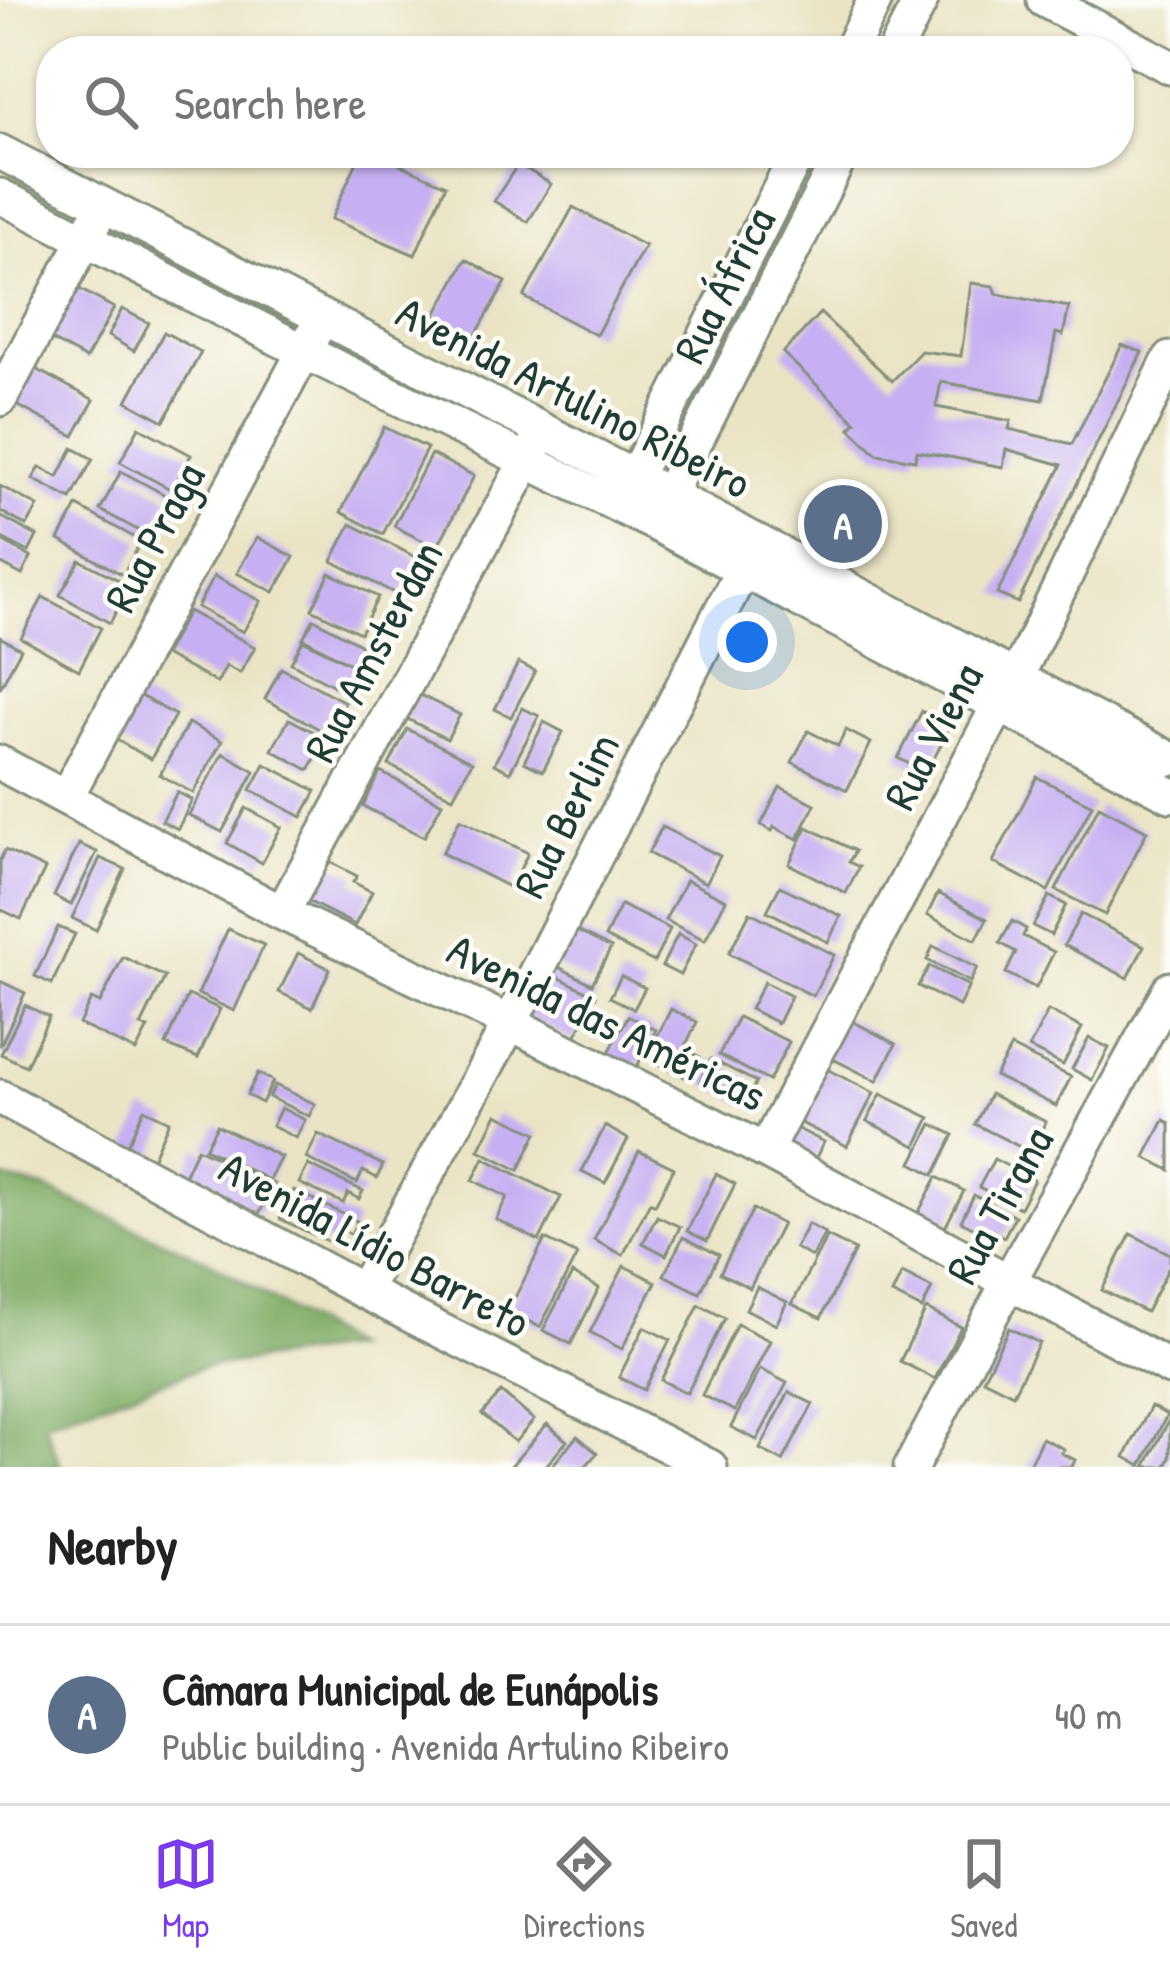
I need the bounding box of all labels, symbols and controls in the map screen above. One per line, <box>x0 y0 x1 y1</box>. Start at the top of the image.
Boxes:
search box <box>36 36 1134 168</box>
icon: search <box>78 69 144 135</box>
text: Search here <box>174 72 366 133</box>
street label: Rua África <box>658 197 789 373</box>
street label: Avenida Artulino Ribeiro <box>387 281 762 512</box>
street label: Rua Praga <box>89 452 218 622</box>
pin: A <box>804 479 882 569</box>
street label: Rua Amsterdan <box>289 529 456 772</box>
your location <box>717 612 777 672</box>
street label: Rua Viena <box>869 652 997 820</box>
street label: Rua Berlim <box>498 722 633 908</box>
street label: Avenida das Américas <box>438 918 777 1125</box>
street label: Rua Tirana <box>931 1115 1067 1294</box>
street label: Avenida Lídio Barreto <box>209 1136 541 1351</box>
text: Nearby <box>48 1511 178 1580</box>
text: Câmara Municipal de Eunápolis <box>162 1658 658 1719</box>
text: A <box>77 1688 97 1741</box>
text: 40 m <box>1054 1688 1122 1741</box>
text: Public building · Avenida Artulino Ribeiro <box>162 1719 729 1772</box>
tab: Map <box>153 1831 219 1947</box>
tab: Directions <box>524 1831 645 1947</box>
tab: Saved <box>950 1831 1017 1947</box>

